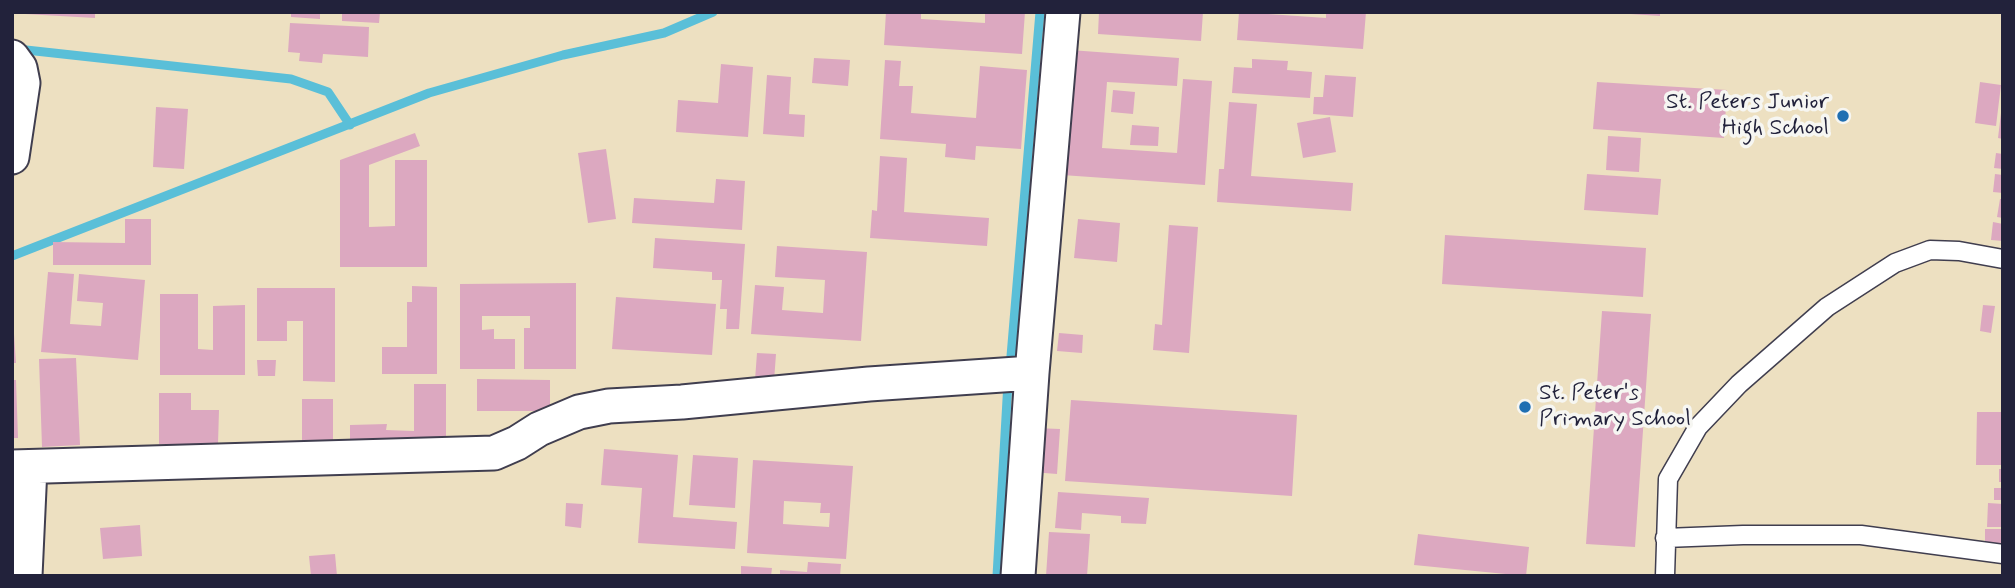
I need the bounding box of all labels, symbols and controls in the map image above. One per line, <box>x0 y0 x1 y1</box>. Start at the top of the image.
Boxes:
place label: St. Peters Junior High School <box>1666 89 1829 143</box>
marker: St. Peters Junior High School <box>1835 108 1851 124</box>
place label: St. Peter's Primary School <box>1539 380 1691 434</box>
marker: St. Peter's Primary School <box>1517 399 1533 415</box>

